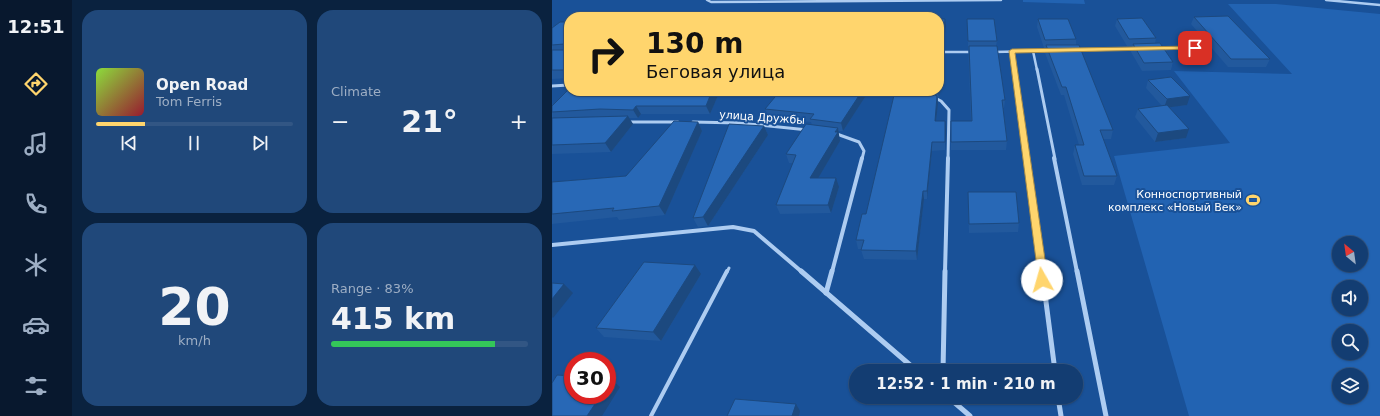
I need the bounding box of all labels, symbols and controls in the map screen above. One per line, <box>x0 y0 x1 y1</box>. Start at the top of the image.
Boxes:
text: 12:51 <box>7 16 65 37</box>
text: 130 m <box>646 27 743 60</box>
icon: right <box>580 28 632 80</box>
pin <box>1178 31 1212 65</box>
icon: arrive <box>1184 37 1206 59</box>
text: Беговая улица <box>646 61 785 82</box>
icon: directions <box>22 70 50 98</box>
text: Open Road <box>156 76 248 94</box>
text: Climate <box>331 84 381 99</box>
text: Tom Ferris <box>156 94 222 109</box>
text: 21° <box>401 104 458 139</box>
street label: улица Дружбы <box>719 108 805 127</box>
text: − <box>331 109 349 134</box>
text: + <box>510 109 528 134</box>
icon: music <box>22 130 50 158</box>
icon: previous <box>118 132 140 154</box>
icon: pause <box>183 132 205 154</box>
icon: next <box>249 132 271 154</box>
place label: Конноспортивный комплекс «Новый Век» <box>1108 188 1242 214</box>
icon: phone <box>22 190 50 218</box>
sports icon: Конноспортивный комплекс «Новый Век» <box>1245 192 1261 208</box>
north arrow <box>1332 236 1368 272</box>
map controls <box>1332 236 1368 404</box>
icon: climate <box>22 251 50 279</box>
position arrow <box>1021 259 1063 301</box>
text: 20 <box>158 277 231 337</box>
button: sound <box>1332 280 1368 316</box>
text: Range · 83% <box>331 281 414 296</box>
text: 415 km <box>331 301 455 336</box>
icon: car <box>22 311 50 339</box>
button: search <box>1332 324 1368 360</box>
text: km/h <box>178 333 211 348</box>
speed limit sign: 30 <box>564 352 616 404</box>
button: layers <box>1332 368 1368 404</box>
icon: filters <box>22 372 50 400</box>
text: 12:52 · 1 min · 210 m <box>876 375 1056 393</box>

